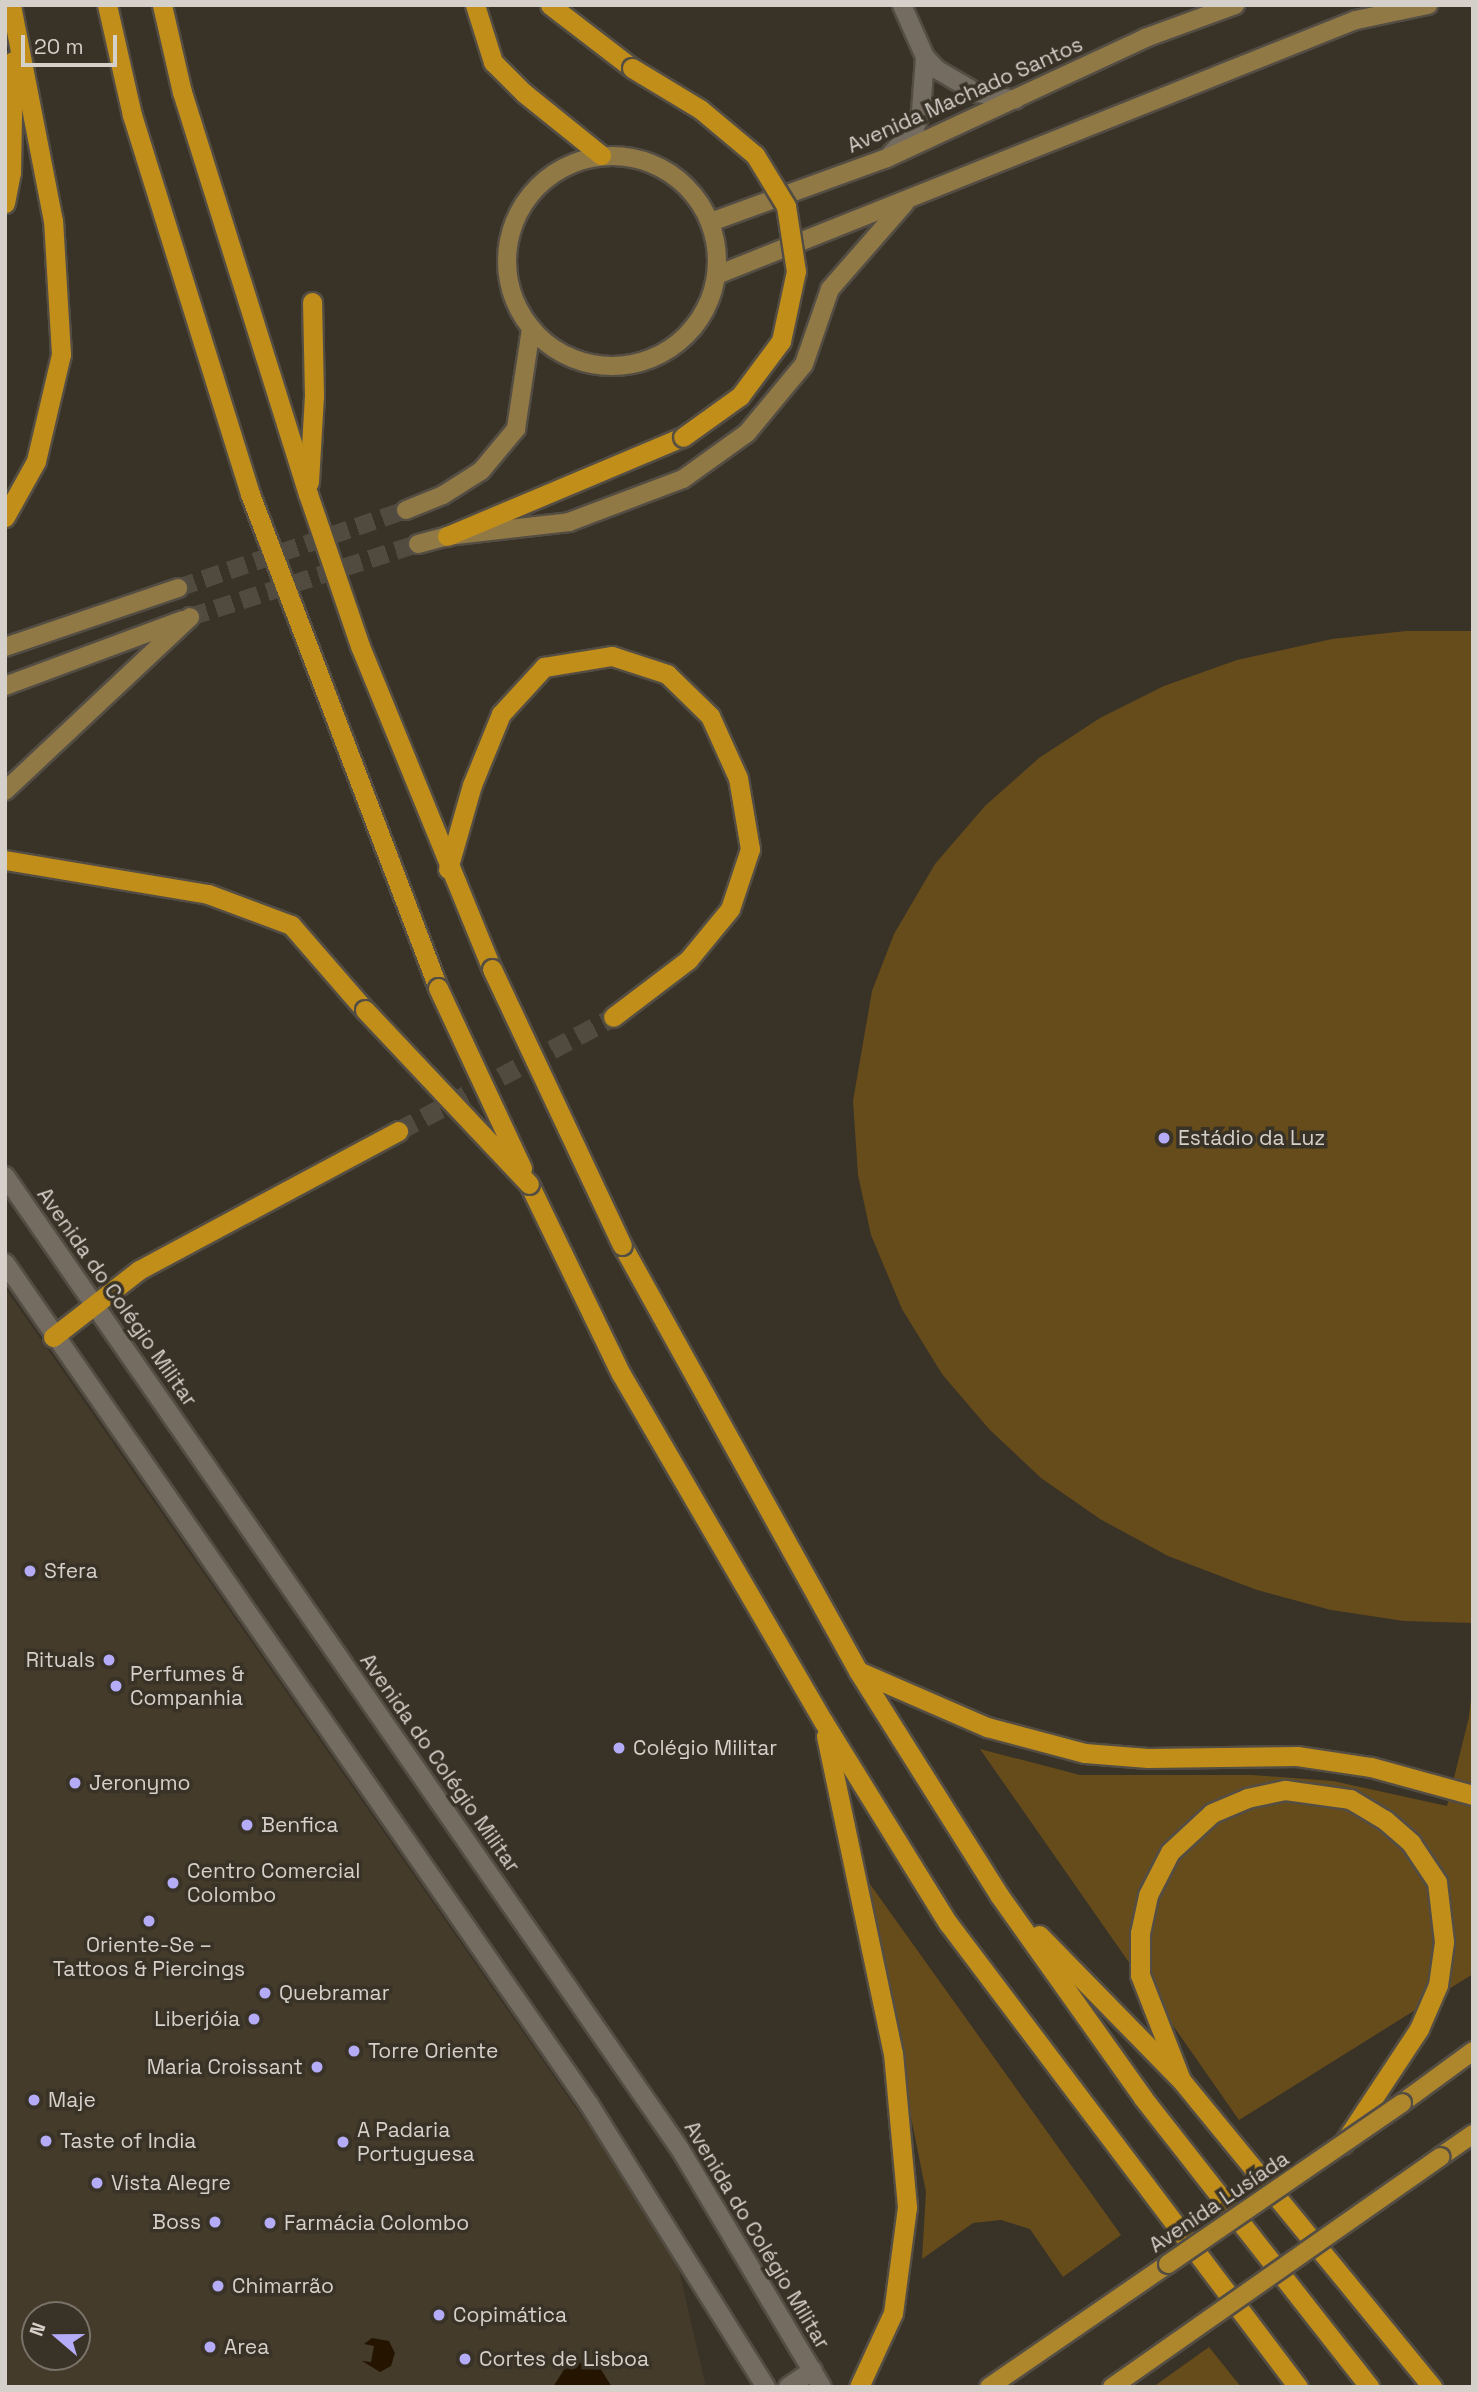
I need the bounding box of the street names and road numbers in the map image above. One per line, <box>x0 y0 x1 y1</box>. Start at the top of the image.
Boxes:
street label: Avenida Machado Santos <box>843 32 1087 158</box>
street label: Avenida do Colégio Militar <box>32 1183 202 1411</box>
street label: Avenida do Colégio Militar <box>355 1649 525 1877</box>
street label: Avenida do Colégio Militar <box>679 2117 835 2353</box>
street label: Avenida Lusíada <box>1144 2146 1294 2258</box>

